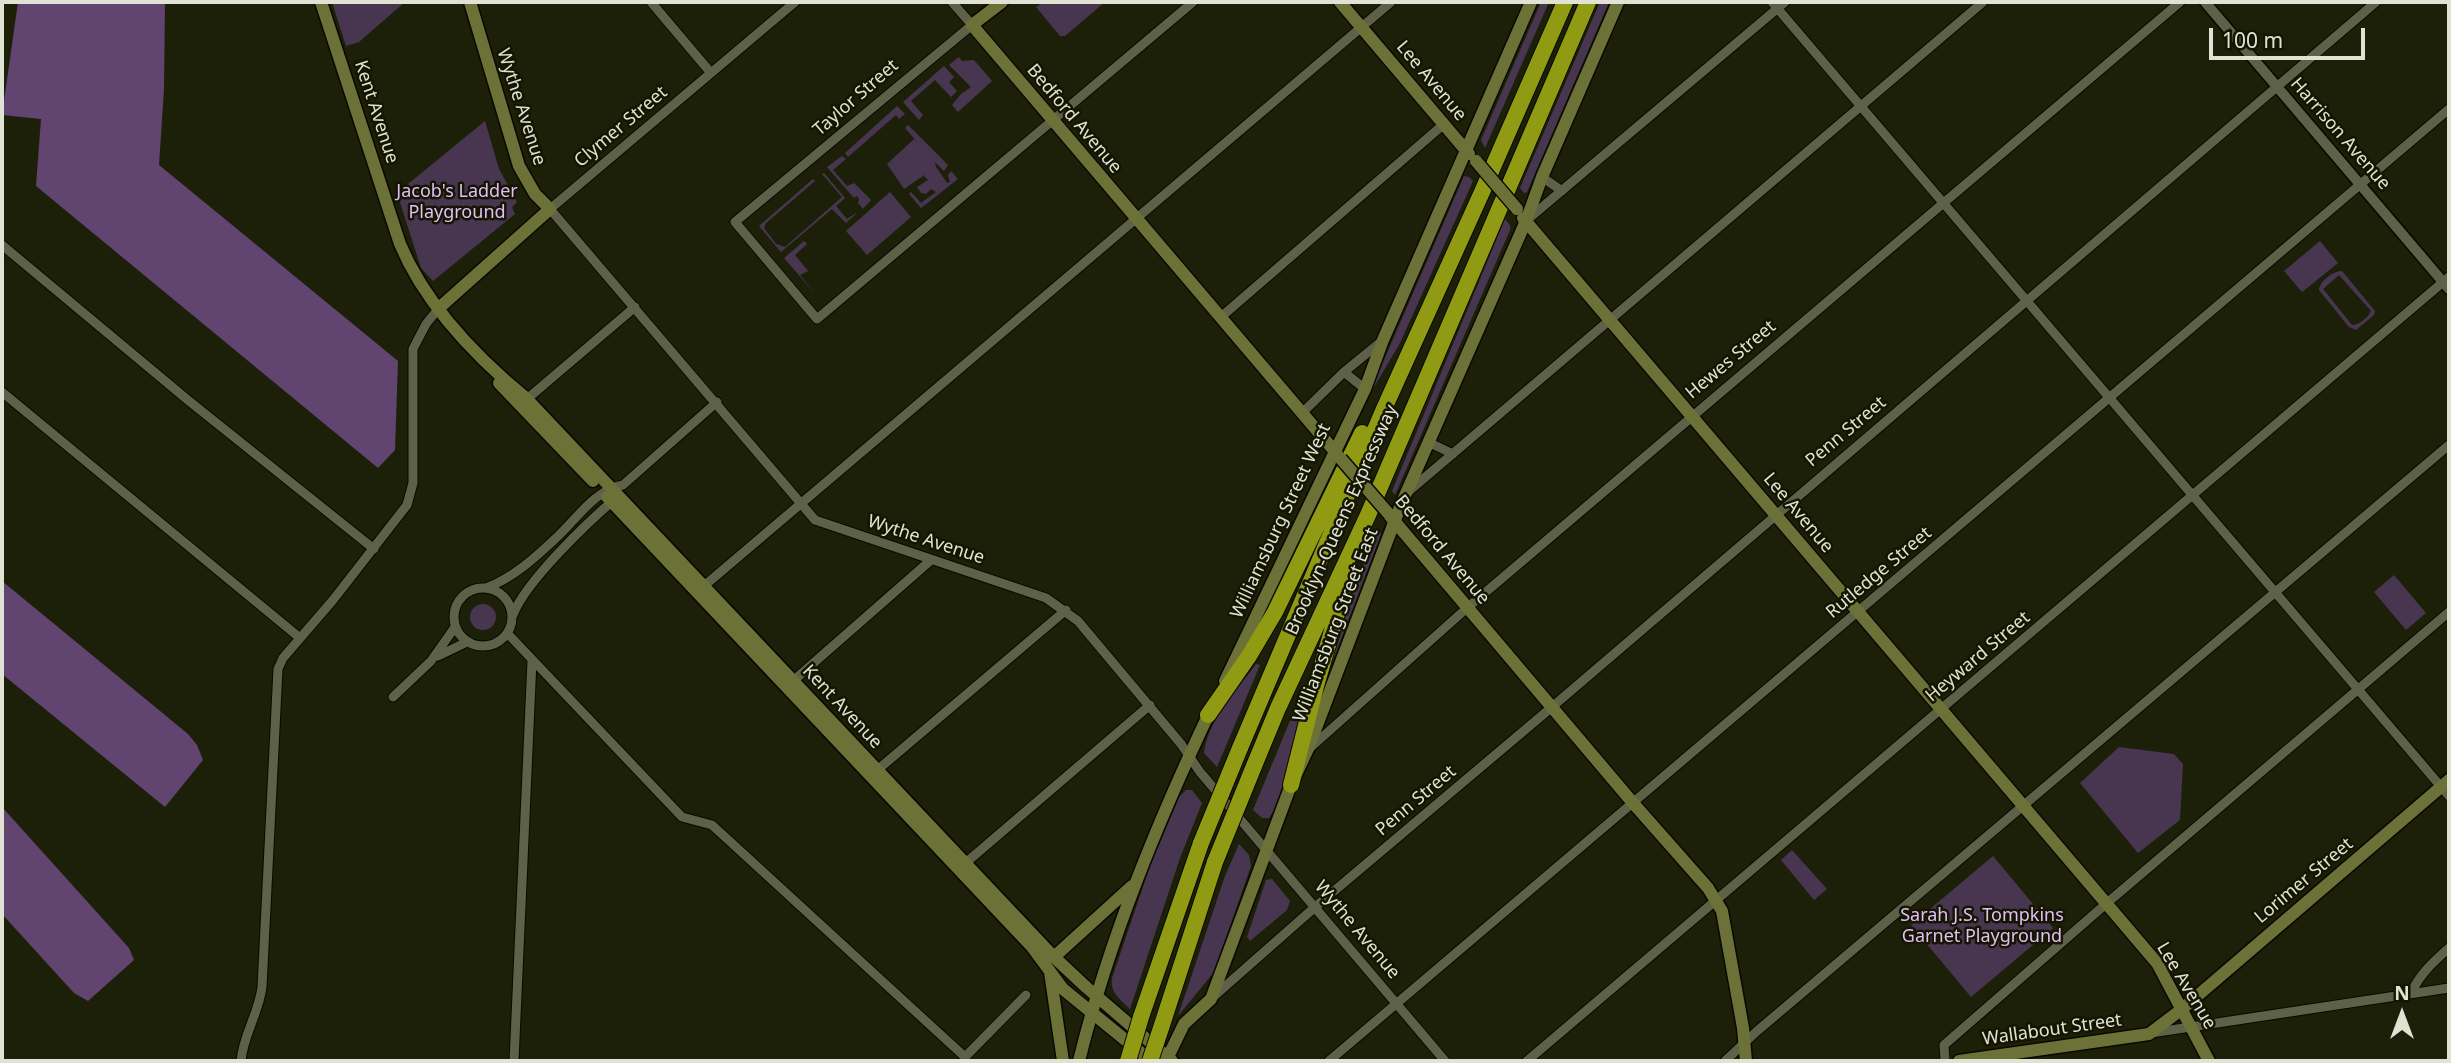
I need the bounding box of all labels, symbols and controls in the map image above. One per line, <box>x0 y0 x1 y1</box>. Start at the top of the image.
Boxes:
scale bar <box>2213 14 2369 58</box>
text: 100 m <box>2222 26 2283 54</box>
street label: Lee Avenue <box>1391 37 1471 125</box>
street label: Wythe Avenue <box>492 46 550 168</box>
street label: Taylor Street <box>809 55 903 141</box>
street label: Kent Avenue <box>349 58 403 166</box>
street label: Bedford Avenue <box>1022 60 1126 178</box>
street label: Harrison Avenue <box>2285 74 2395 194</box>
street label: Clymer Street <box>570 82 672 172</box>
park label: Jacob's Ladder Playground <box>396 181 518 224</box>
street label: Hewes Street <box>1682 316 1780 404</box>
street label: Penn Street <box>1801 392 1891 472</box>
street label: Brooklyn-Queens Expressway <box>1281 402 1403 638</box>
street label: Williamsburg Street West <box>1226 420 1336 622</box>
street label: Lee Avenue <box>1758 469 1838 557</box>
street label: Bedford Avenue <box>1390 491 1494 609</box>
street label: Wythe Avenue <box>865 511 987 569</box>
street label: Rutledge Street <box>1822 523 1936 623</box>
street label: Williamsburg Street East <box>1289 525 1383 725</box>
street label: Heyward Street <box>1921 607 2035 707</box>
street label: Kent Avenue <box>798 661 886 753</box>
street label: Penn Street <box>1371 761 1461 841</box>
street label: Lorimer Street <box>2250 834 2358 928</box>
street label: Wythe Avenue <box>1310 876 1404 984</box>
park label: Sarah J.S. Tompkins Garnet Playground <box>1900 905 2064 948</box>
street label: Lee Avenue <box>2152 939 2220 1033</box>
north arrow <box>2367 979 2437 1049</box>
text: N <box>2394 980 2410 1006</box>
street label: Wallabout Street <box>1981 1010 2123 1050</box>

